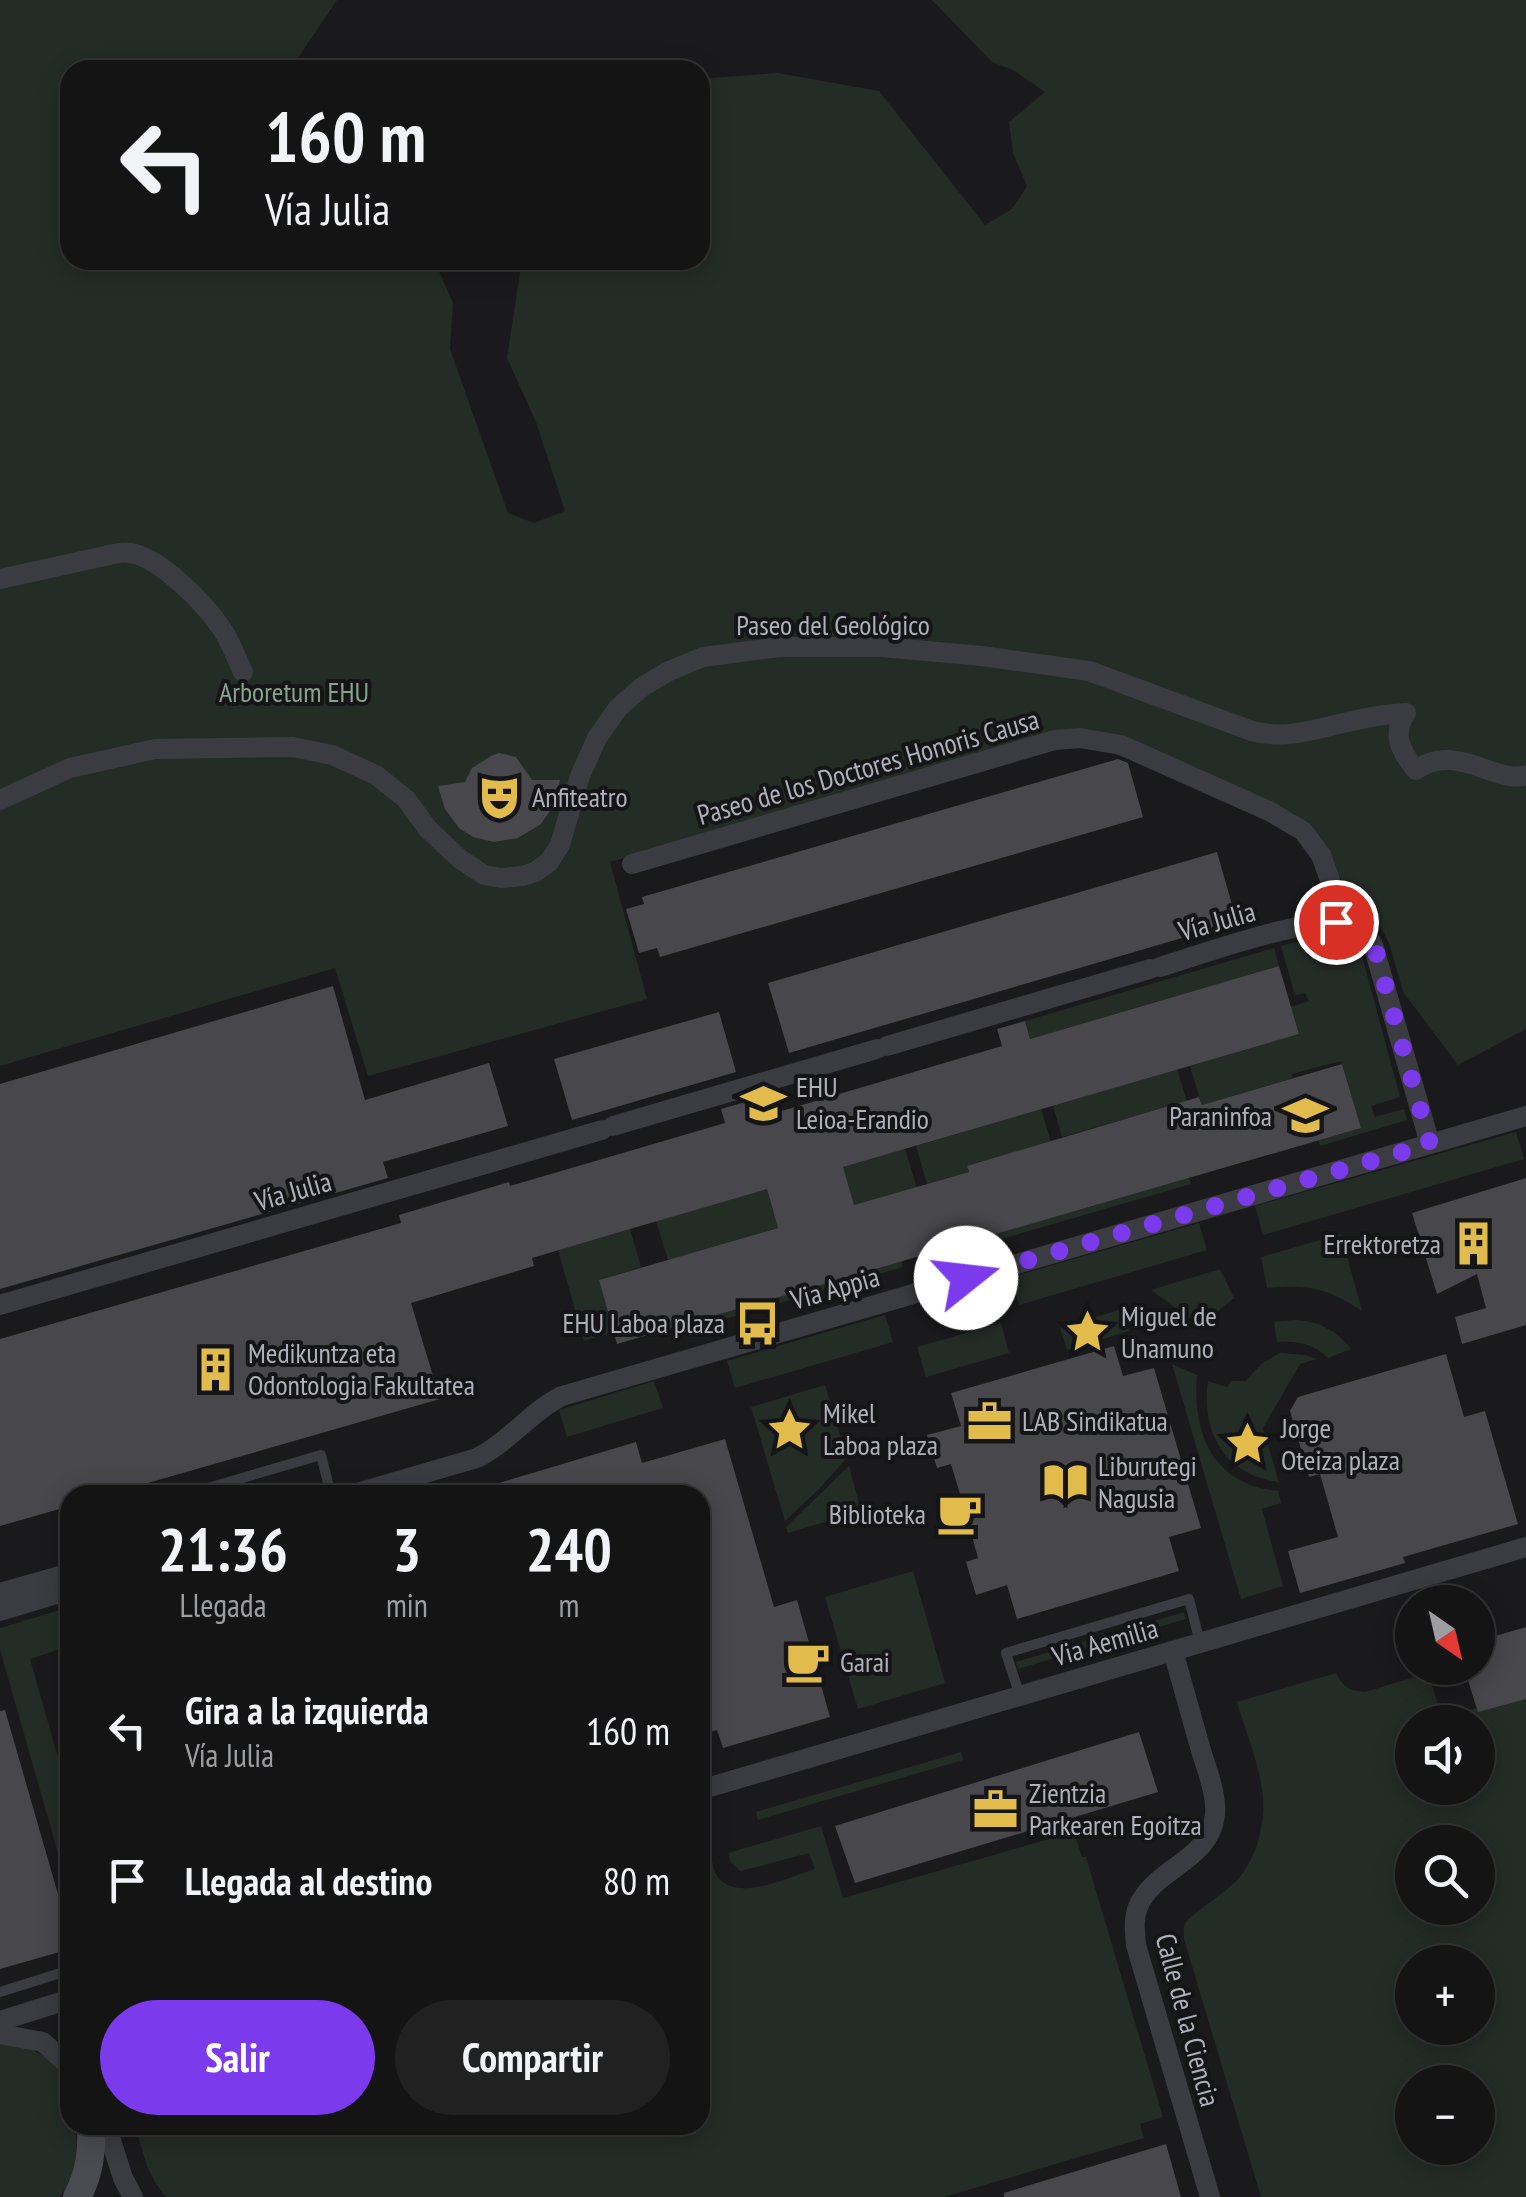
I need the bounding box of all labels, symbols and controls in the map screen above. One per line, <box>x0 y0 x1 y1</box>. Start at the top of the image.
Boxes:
text: 160 m <box>265 91 426 181</box>
icon: left <box>100 100 230 230</box>
text: Vía Julia <box>265 179 390 237</box>
street label: Paseo del Geológico <box>736 606 930 643</box>
park label: Arboretum EHU <box>219 673 369 710</box>
street label: Paseo de los Doctores Honoris Causa <box>693 700 1043 833</box>
theatre icon: Anfiteatro <box>475 773 523 821</box>
place label: Anfiteatro <box>532 778 627 815</box>
pin <box>1294 880 1379 965</box>
street label: Vía Julia <box>1173 892 1259 949</box>
icon: arrive <box>1309 895 1364 950</box>
place label: EHU Leioa-Erandio <box>796 1068 929 1137</box>
school or university icon: EHU Leioa-Erandio <box>739 1079 787 1127</box>
school or university icon: Paraninfoa <box>1281 1092 1329 1140</box>
place label: Paraninfoa <box>1169 1097 1272 1134</box>
street label: Vía Julia <box>249 1162 335 1219</box>
building icon: Errektoretza <box>1450 1220 1498 1268</box>
place label: Errektoretza <box>1323 1225 1441 1262</box>
position arrow <box>914 1226 1018 1330</box>
street label: Via Appia <box>785 1257 883 1318</box>
place label: Miguel de Unamuno <box>1121 1297 1217 1366</box>
bus stop icon: EHU Laboa plaza <box>734 1299 782 1347</box>
place label: EHU Laboa plaza <box>562 1304 725 1341</box>
place icon: Miguel de Unamuno <box>1064 1308 1112 1356</box>
place label: Medikuntza eta Odontologia Fakultatea <box>248 1334 475 1403</box>
building icon: Medikuntza eta Odontologia Fakultatea <box>191 1345 239 1393</box>
place label: Mikel Laboa plaza <box>823 1394 938 1463</box>
office icon: LAB Sindikatua <box>965 1397 1013 1445</box>
place label: LAB Sindikatua <box>1022 1402 1168 1439</box>
place icon: Mikel Laboa plaza <box>766 1405 814 1453</box>
place label: Jorge Oteiza plaza <box>1280 1409 1400 1478</box>
place icon: Jorge Oteiza plaza <box>1224 1420 1272 1468</box>
place label: Liburutegi Nagusia <box>1098 1447 1197 1516</box>
library icon: Liburutegi Nagusia <box>1041 1458 1089 1506</box>
cafe icon: Biblioteka <box>935 1490 983 1538</box>
place label: Biblioteka <box>829 1495 926 1532</box>
text: 21:36 <box>158 1510 288 1588</box>
text: 3 <box>393 1510 421 1588</box>
text: 240 <box>526 1510 612 1588</box>
text: Llegada <box>179 1584 266 1626</box>
text: min <box>386 1584 428 1626</box>
text: m <box>558 1584 579 1626</box>
north arrow <box>1395 1585 1495 1685</box>
map controls <box>1395 1585 1495 2165</box>
street label: Via Aemilia <box>1047 1609 1162 1674</box>
cafe icon: Garai <box>783 1638 831 1686</box>
place label: Garai <box>840 1643 890 1680</box>
text: Gira a la izquierda <box>185 1685 429 1734</box>
icon: left <box>100 1703 155 1758</box>
button: sound <box>1395 1705 1495 1805</box>
text: 160 m <box>586 1706 670 1755</box>
text: Vía Julia <box>185 1734 274 1776</box>
place label: Zientzia Parkearen Egoitza <box>1029 1774 1202 1843</box>
office icon: Zientzia Parkearen Egoitza <box>972 1785 1020 1833</box>
button: search <box>1395 1825 1495 1925</box>
icon: arrive <box>100 1853 155 1908</box>
text: Llegada al destino <box>185 1856 432 1905</box>
text: 80 m <box>603 1856 670 1905</box>
street label: Calle de la Ciencia <box>1148 1929 1229 2110</box>
button: + <box>1395 1945 1495 2045</box>
button: Salir <box>100 2000 375 2115</box>
button: Compartir <box>395 2000 670 2115</box>
button: − <box>1395 2065 1495 2165</box>

